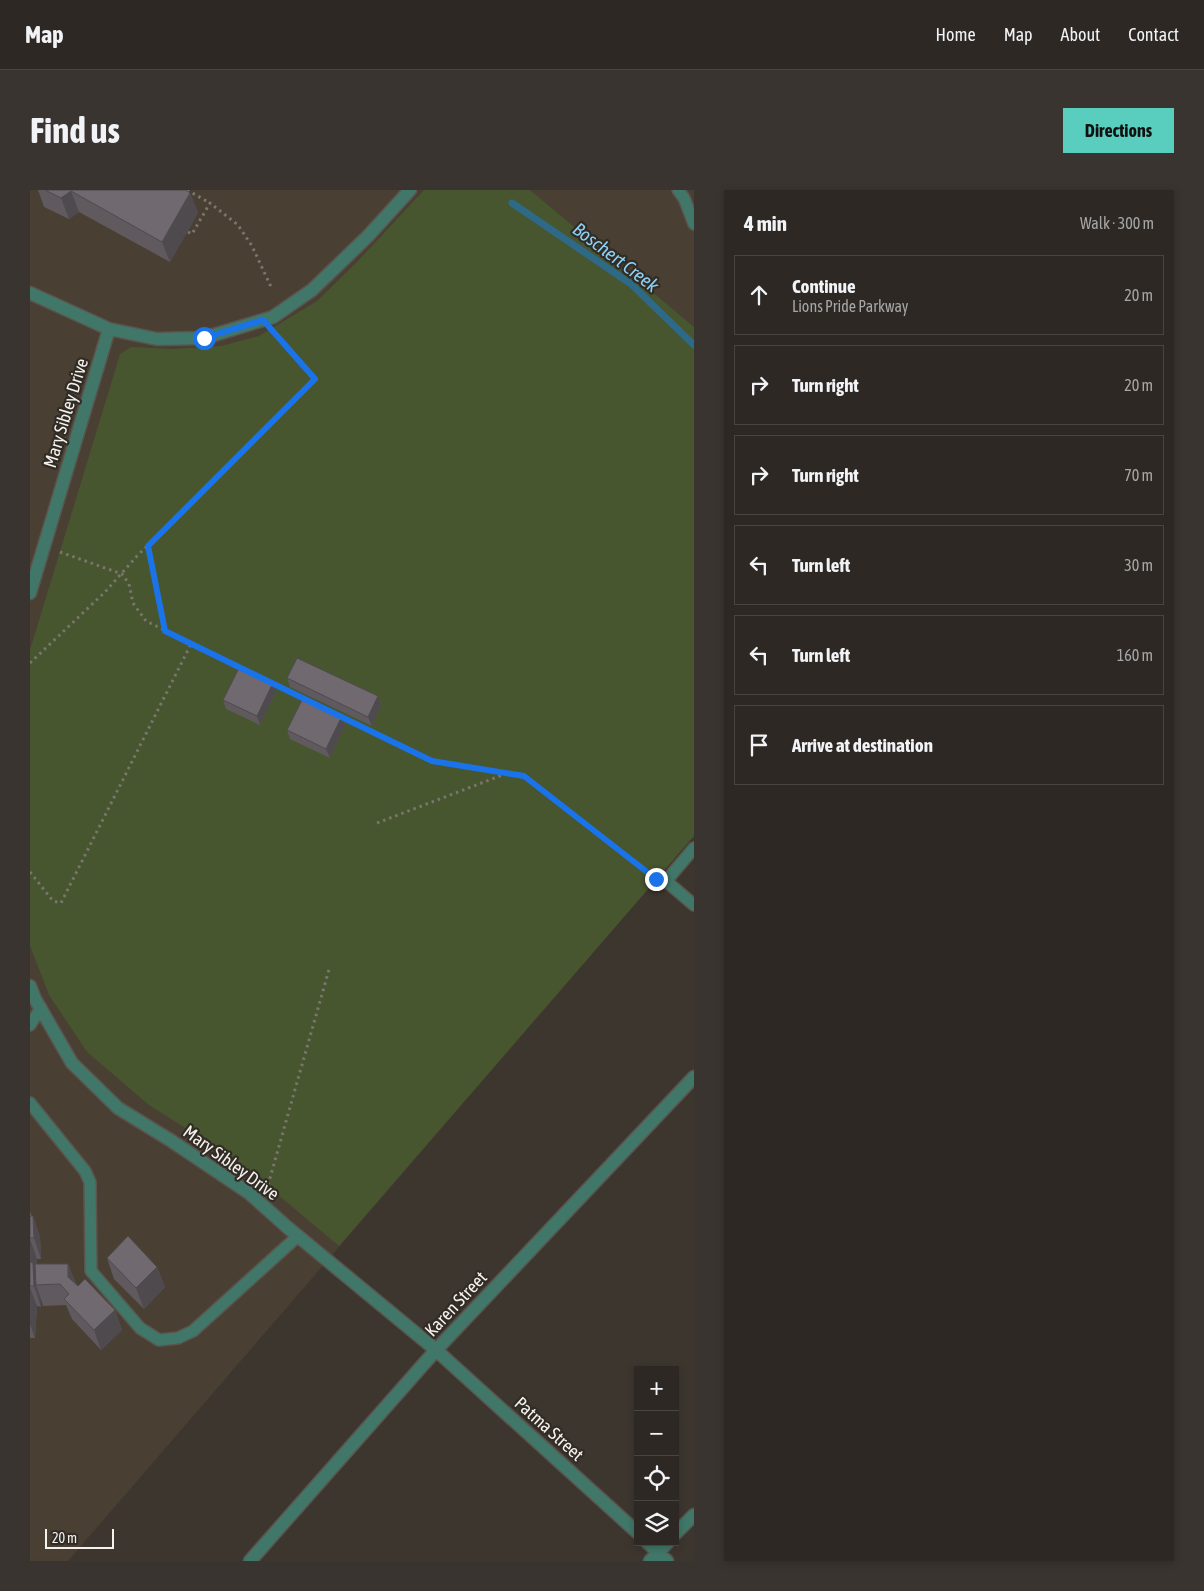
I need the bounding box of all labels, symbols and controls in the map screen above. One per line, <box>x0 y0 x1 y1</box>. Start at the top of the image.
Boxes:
text: Map <box>25 21 64 48</box>
text: Home <box>936 24 976 45</box>
text: Map <box>1004 24 1033 45</box>
text: About <box>1061 24 1100 45</box>
text: Contact <box>1128 24 1179 45</box>
button: Directions <box>1063 108 1174 153</box>
text: Find us <box>30 110 120 150</box>
text: 4 min <box>744 211 787 235</box>
text: Walk · 300 m <box>1080 214 1154 232</box>
water label: Boschert Creek <box>569 218 664 297</box>
text: Continue <box>792 275 856 297</box>
icon: ahead <box>745 281 773 309</box>
text: 20 m <box>1124 286 1153 304</box>
text: Lions Pride Parkway <box>792 297 908 315</box>
route start <box>193 327 216 350</box>
street label: Mary Sibley Drive <box>39 356 92 470</box>
icon: right <box>745 371 773 399</box>
text: Turn right <box>792 374 859 396</box>
text: 20 m <box>1124 376 1153 394</box>
icon: right <box>745 461 773 489</box>
text: Turn right <box>792 464 859 486</box>
text: 70 m <box>1124 466 1153 484</box>
icon: left <box>745 551 773 579</box>
text: Turn left <box>792 554 850 576</box>
text: 30 m <box>1124 556 1153 574</box>
icon: left <box>745 641 773 669</box>
text: Turn left <box>792 644 850 666</box>
text: 160 m <box>1117 646 1153 664</box>
icon: arrive <box>745 731 773 759</box>
text: Arrive at destination <box>792 734 933 756</box>
route end <box>645 868 668 891</box>
street label: Mary Sibley Drive <box>179 1121 283 1204</box>
street label: Karen Street <box>420 1267 491 1340</box>
map controls <box>634 1366 679 1546</box>
button: + <box>634 1366 679 1411</box>
street label: Patma Street <box>511 1392 588 1465</box>
button: − <box>634 1411 679 1456</box>
button: locate <box>634 1456 679 1501</box>
button: layers <box>634 1501 679 1546</box>
scale bar <box>45 1526 114 1549</box>
text: 20 m <box>52 1530 77 1546</box>

